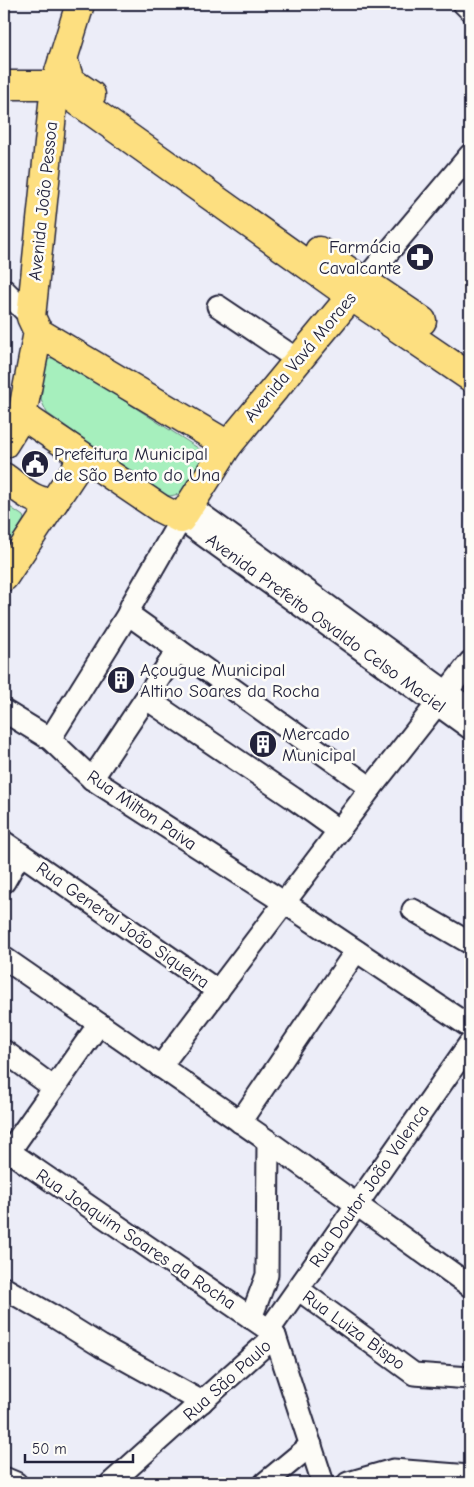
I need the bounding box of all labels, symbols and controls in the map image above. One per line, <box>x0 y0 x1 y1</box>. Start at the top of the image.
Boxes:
street label: Avenida João Pessoa <box>25 120 62 282</box>
place label: Farmácia Cavalcante <box>319 237 401 279</box>
pharmacy icon: Farmácia Cavalcante <box>405 242 435 272</box>
street label: Avenida Vavá Moraes <box>240 288 361 427</box>
place label: Prefeitura Municipal de São Bento do Una <box>54 444 220 486</box>
public building icon: Prefeitura Municipal de São Bento do Una <box>20 449 50 479</box>
street label: Avenida Prefeito Osvaldo Celso Maciel <box>202 529 450 717</box>
place label: Açougue Municipal Altino Soares da Rocha <box>140 660 320 702</box>
building icon: Açougue Municipal Altino Soares da Rocha <box>106 665 136 695</box>
place label: Mercado Municipal <box>282 724 356 766</box>
building icon: Mercado Municipal <box>248 729 278 759</box>
street label: Rua Milton Paiva <box>83 766 200 855</box>
street label: Rua General João Siqueira <box>32 858 213 993</box>
street label: Rua Doutor João Valenca <box>305 1101 434 1272</box>
street label: Rua Joaquim Soares da Rocha <box>32 1165 240 1314</box>
street label: Rua Luiza Bispo <box>298 1286 409 1375</box>
street label: Rua São Paulo <box>179 1335 276 1425</box>
scale bar <box>25 1432 132 1464</box>
text: 50 m <box>32 1440 67 1458</box>

